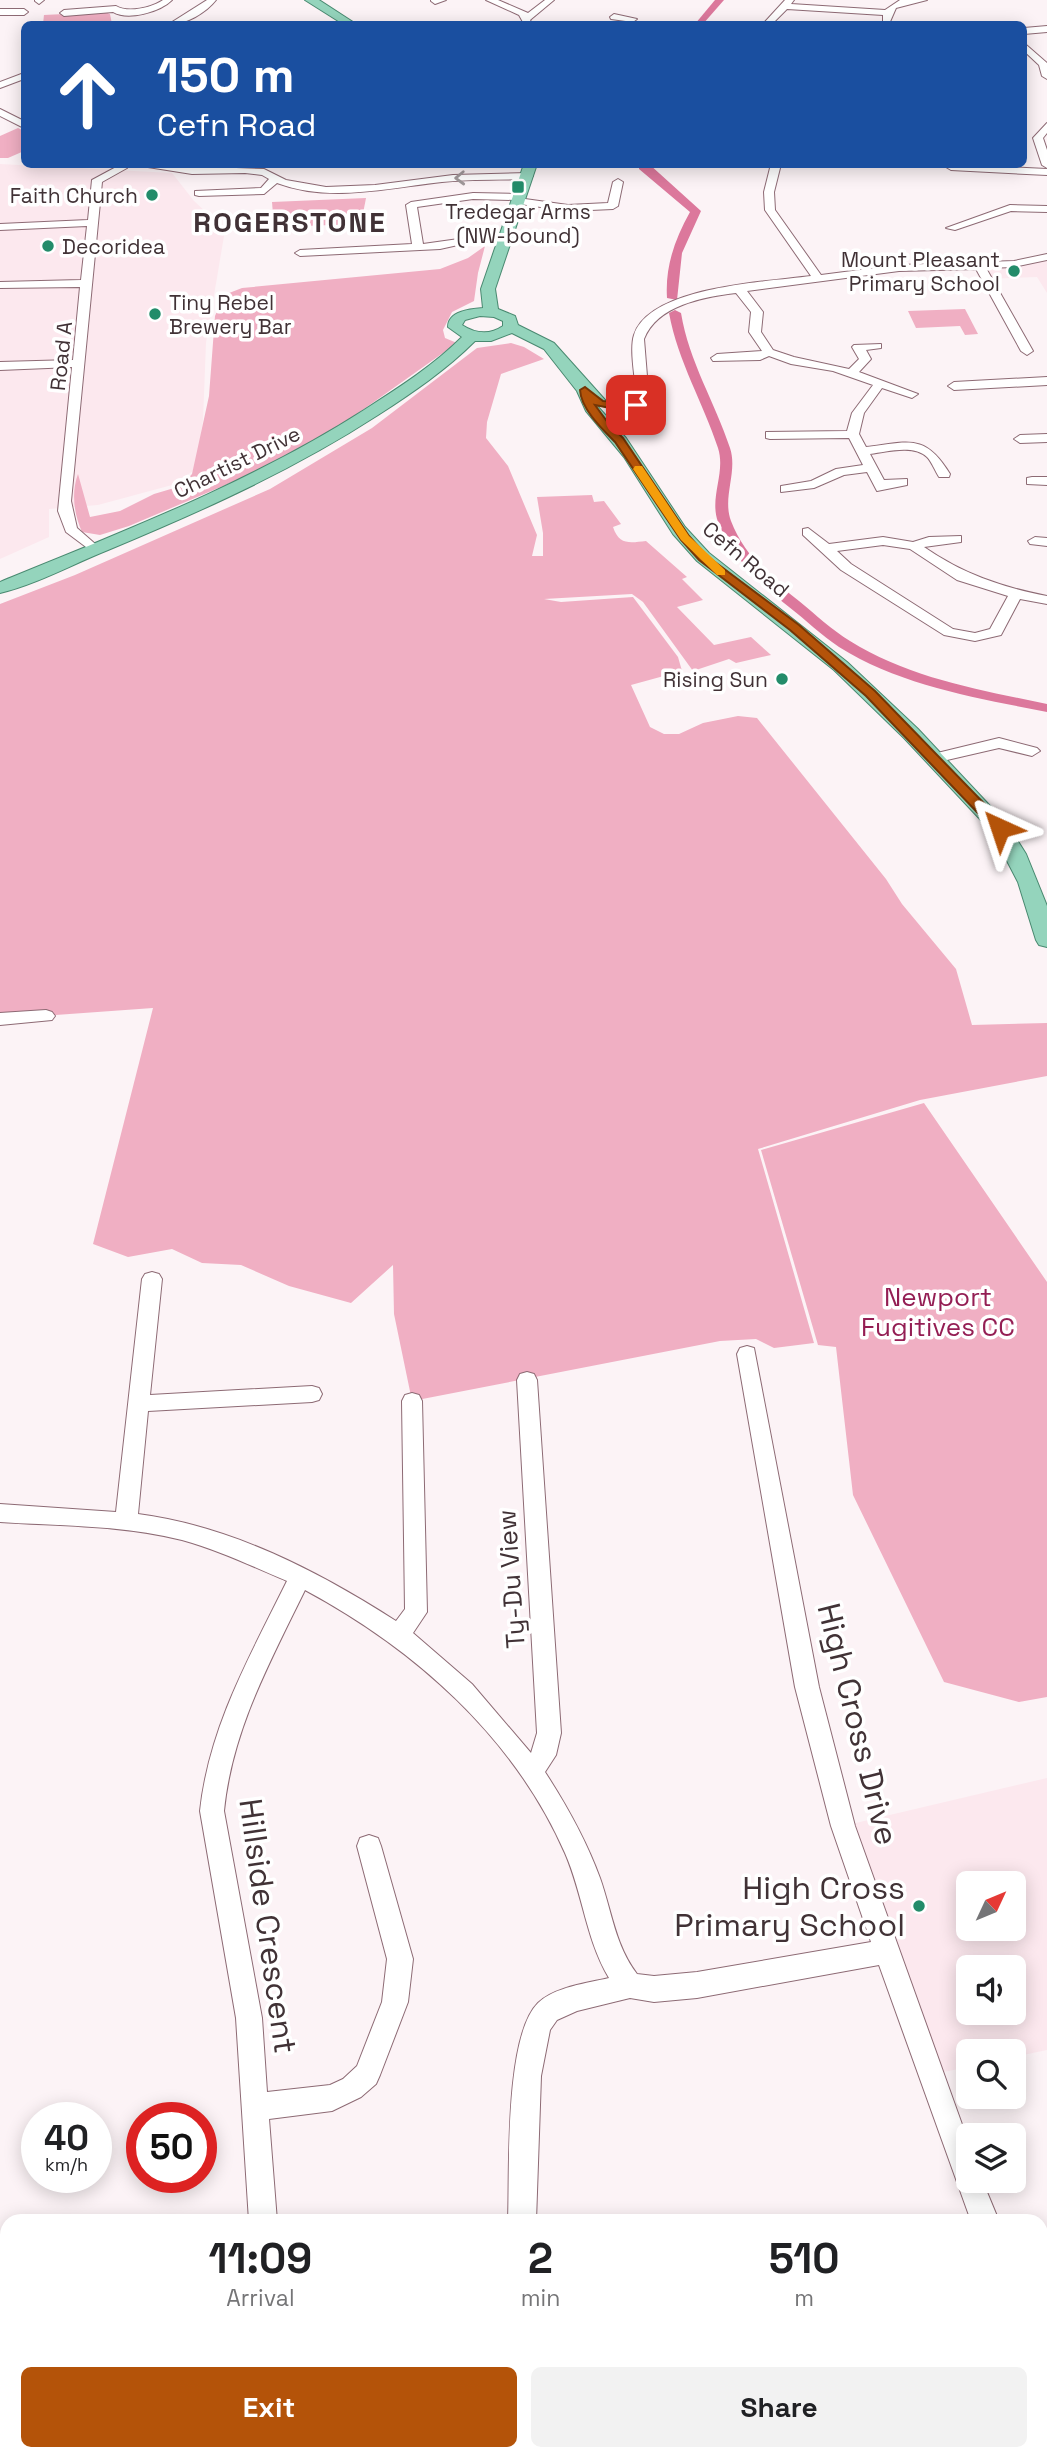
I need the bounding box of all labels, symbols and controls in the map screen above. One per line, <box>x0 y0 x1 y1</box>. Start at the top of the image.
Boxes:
text: 150 m <box>157 44 295 106</box>
icon: ahead <box>42 49 133 140</box>
text: Cefn Road <box>157 105 316 145</box>
one-way arrow <box>454 171 465 186</box>
marker: Tredegar Arms (NW-bound) <box>510 179 526 195</box>
place label: Faith Church <box>10 182 138 209</box>
marker: Faith Church <box>144 187 160 203</box>
place label: Tredegar Arms (NW-bound) <box>445 198 591 249</box>
district label: ROGERSTONE <box>193 204 387 240</box>
place label: Decoridea <box>62 233 165 260</box>
marker: Decoridea <box>40 238 56 254</box>
place label: Mount Pleasant Primary School <box>841 246 1000 297</box>
marker: Mount Pleasant Primary School <box>1006 263 1022 279</box>
place label: Tiny Rebel Brewery Bar <box>169 289 292 340</box>
marker: Tiny Rebel Brewery Bar <box>147 306 163 322</box>
street label: Road A <box>44 320 78 392</box>
pin <box>606 375 666 435</box>
icon: arrive <box>617 386 655 424</box>
street label: Chartist Drive <box>169 420 305 504</box>
street label: Cefn Road <box>697 515 795 603</box>
place label: Rising Sun <box>663 666 768 693</box>
marker: Rising Sun <box>774 671 790 687</box>
position arrow <box>963 791 1037 865</box>
park label: Newport Fugitives CC <box>861 1280 1015 1344</box>
street label: Ty-Du View <box>489 1509 533 1649</box>
street label: High Cross Drive <box>809 1599 907 1849</box>
street label: Hillside Crescent <box>230 1796 306 2056</box>
place label: High Cross Primary School <box>674 1868 905 1945</box>
north arrow <box>956 1871 1026 1941</box>
map controls <box>956 1871 1026 2193</box>
marker: High Cross Primary School <box>911 1898 927 1914</box>
button: sound <box>956 1955 1026 2025</box>
button: search <box>956 2039 1026 2109</box>
speed limit sign: 50 <box>126 2102 217 2193</box>
text: 40 <box>44 2116 89 2160</box>
button: layers <box>956 2123 1026 2193</box>
text: km/h <box>45 2153 88 2176</box>
text: 11:09 <box>209 2232 312 2285</box>
text: 2 <box>528 2232 553 2285</box>
text: 510 <box>769 2232 839 2285</box>
text: Arrival <box>226 2283 295 2313</box>
text: min <box>521 2283 560 2313</box>
text: m <box>794 2283 814 2313</box>
button: Exit <box>21 2367 517 2447</box>
button: Share <box>531 2367 1027 2447</box>

